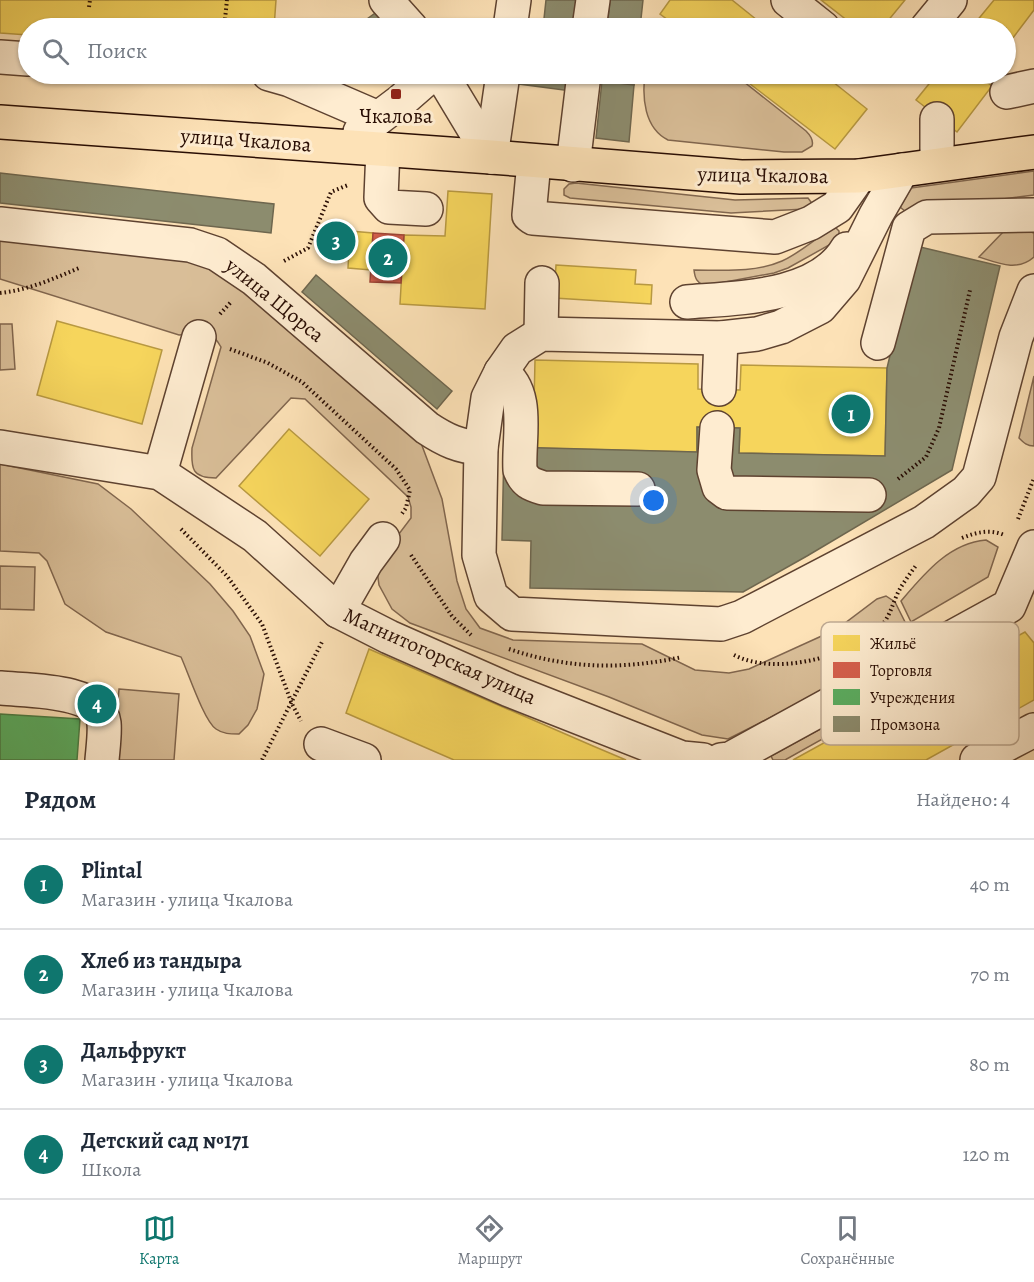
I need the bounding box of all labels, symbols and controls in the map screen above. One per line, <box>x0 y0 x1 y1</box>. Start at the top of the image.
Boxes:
search box <box>18 18 1016 84</box>
icon: search <box>39 35 72 68</box>
text: Поиск <box>87 36 147 66</box>
marker: Чкалова <box>389 87 403 101</box>
place label: Чкалова <box>359 102 433 130</box>
street label: улица Чкалова <box>179 121 313 159</box>
street label: улица Чкалова <box>696 160 829 190</box>
pin: 3 <box>316 218 356 264</box>
pin: 2 <box>368 236 408 280</box>
street label: улица Щорса <box>219 251 331 349</box>
pin: 1 <box>832 392 870 436</box>
your location <box>639 486 668 515</box>
street label: Магнитогорская улица <box>339 601 541 711</box>
legend <box>821 622 1019 745</box>
text: Жильё <box>870 633 916 655</box>
text: Торговля <box>870 660 933 682</box>
pin: 4 <box>78 682 116 726</box>
text: Учреждения <box>870 687 956 709</box>
text: Промзона <box>870 714 941 736</box>
text: Рядом <box>24 782 96 817</box>
text: Найдено: 4 <box>916 786 1010 813</box>
text: Plintal <box>81 856 142 886</box>
text: 1 <box>40 871 47 898</box>
text: 40 m <box>970 871 1010 898</box>
text: Магазин · улица Чкалова <box>81 886 293 913</box>
text: Хлеб из тандыра <box>81 946 242 976</box>
text: 2 <box>39 961 48 988</box>
text: 70 m <box>970 961 1010 988</box>
text: Магазин · улица Чкалова <box>81 976 293 1003</box>
text: Дальфрукт <box>81 1036 186 1066</box>
text: 3 <box>39 1051 48 1078</box>
text: 80 m <box>969 1051 1010 1078</box>
text: Магазин · улица Чкалова <box>81 1066 293 1093</box>
text: Детский сад №171 <box>81 1126 249 1156</box>
text: 4 <box>39 1141 48 1168</box>
text: 120 m <box>962 1141 1010 1168</box>
text: Школа <box>81 1156 141 1183</box>
tab: Карта <box>139 1212 179 1270</box>
tab: Маршрут <box>458 1212 522 1270</box>
tab: Сохранённые <box>801 1212 895 1270</box>

